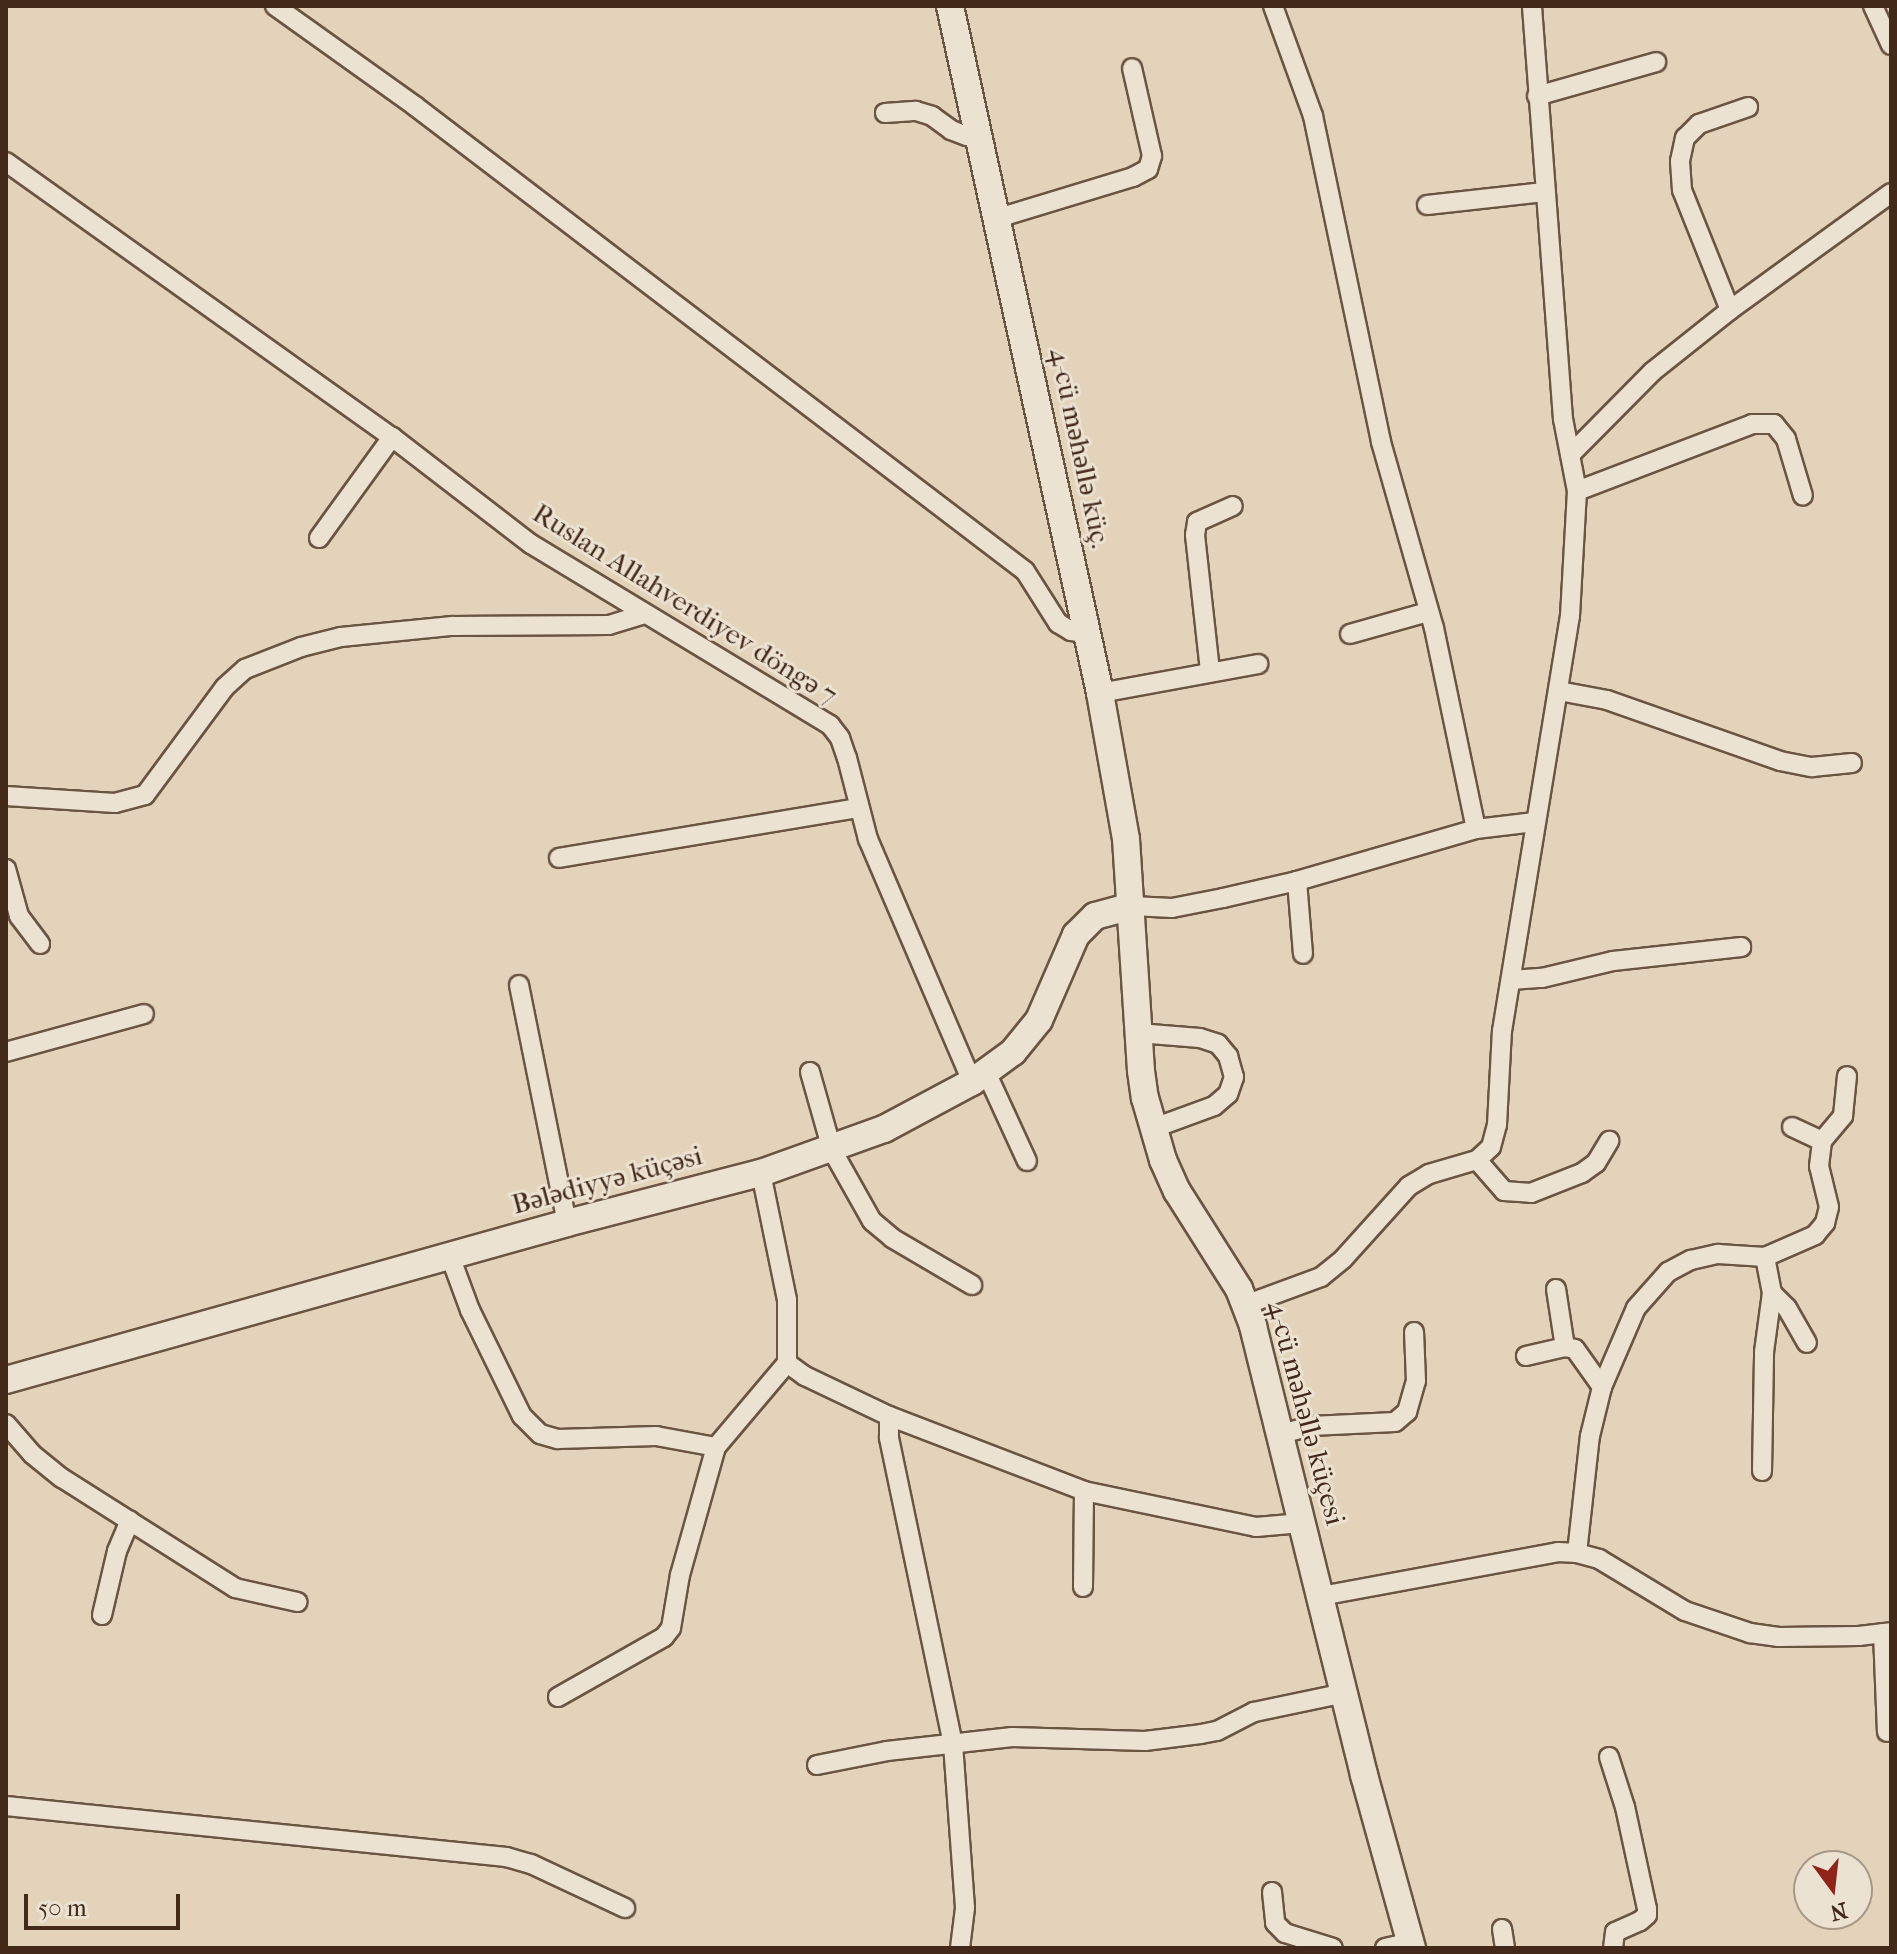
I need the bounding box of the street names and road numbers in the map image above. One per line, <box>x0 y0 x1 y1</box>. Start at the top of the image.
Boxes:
street label: 4-cü məhəllə küç. <box>1042 345 1118 551</box>
street label: Ruslan Allahverdiyev döngə 7 <box>526 496 844 712</box>
street label: Bələdiyyə küçəsi <box>508 1138 706 1222</box>
street label: 4-cü məhəllə küçesi <box>1260 1297 1352 1529</box>

